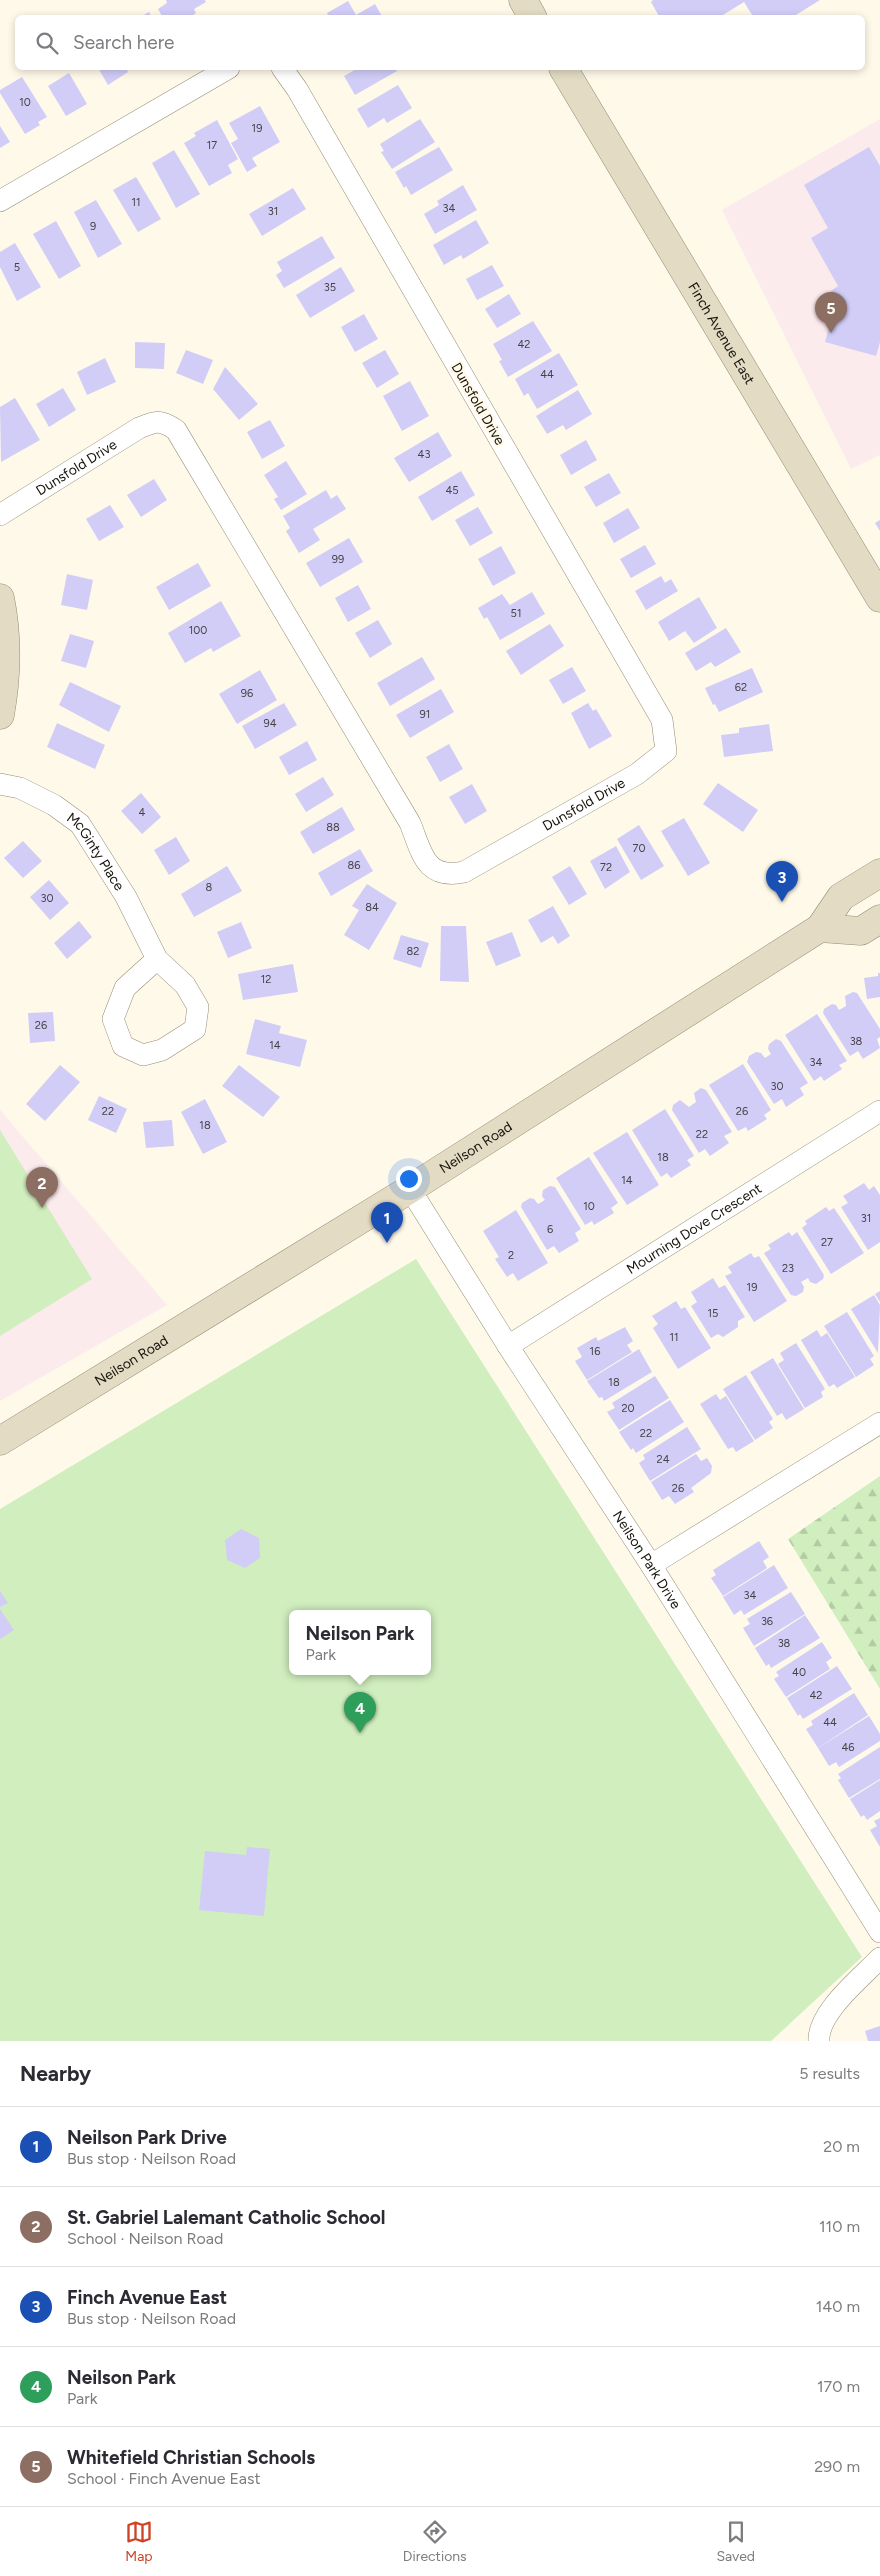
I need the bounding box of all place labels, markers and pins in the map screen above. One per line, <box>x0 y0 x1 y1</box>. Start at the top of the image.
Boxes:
pin: 5 <box>815 292 847 333</box>
pin: 3 <box>766 861 798 902</box>
pin: 2 <box>26 1167 58 1208</box>
pin: 1 <box>371 1202 403 1243</box>
pin: 4 <box>344 1692 376 1733</box>

